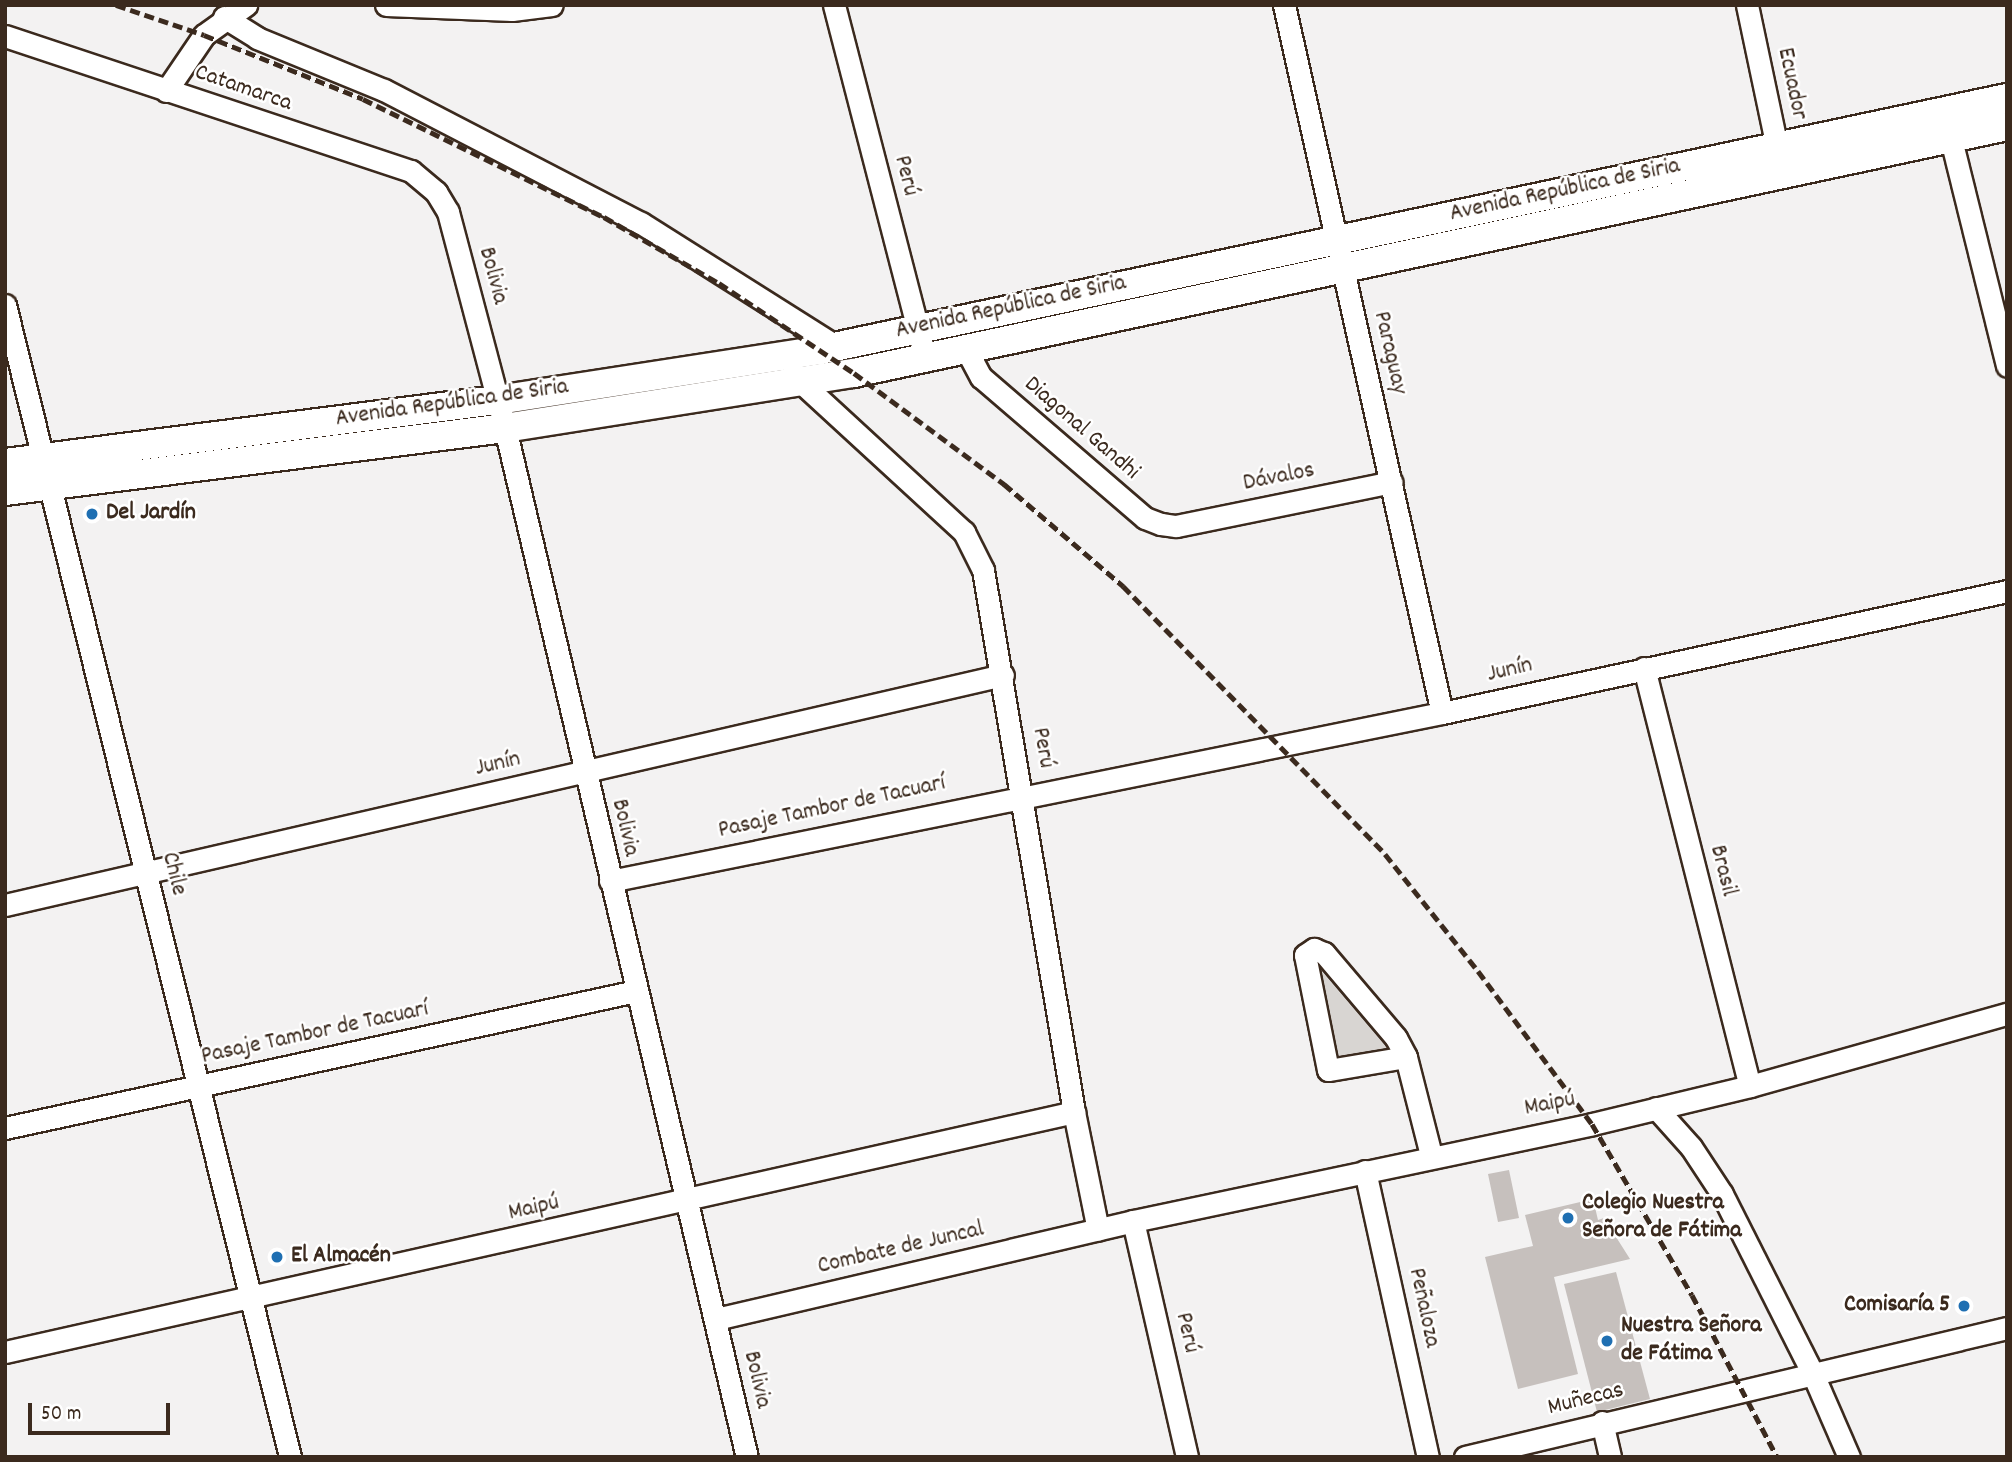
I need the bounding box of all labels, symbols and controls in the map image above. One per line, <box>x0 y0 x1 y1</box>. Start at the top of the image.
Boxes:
street label: Ecuador <box>1769 45 1813 123</box>
street label: Catamarca <box>191 59 295 119</box>
street label: Perú <box>886 153 924 199</box>
street label: Avenida República de Siria <box>1447 153 1683 229</box>
street label: Bolivia <box>471 244 513 308</box>
street label: Avenida República de Siria <box>893 270 1129 346</box>
street label: Paraguay <box>1366 309 1412 397</box>
street label: Diagonal Gandhi <box>1017 371 1145 487</box>
street label: Avenida República de Siria <box>334 373 570 435</box>
street label: Dávalos <box>1241 457 1317 499</box>
place label: Del Jardín <box>106 500 196 528</box>
marker: Del Jardín <box>84 506 100 522</box>
street label: Junín <box>1485 652 1535 690</box>
street label: Perú <box>1024 725 1060 771</box>
street label: Junín <box>473 746 523 784</box>
street label: Pasaje Tambor de Tacuarí <box>716 770 948 846</box>
street label: Bolivia <box>603 797 645 859</box>
street label: Brasil <box>1702 842 1742 900</box>
street label: Chile <box>154 849 192 899</box>
street label: Pasaje Tambor de Tacuarí <box>199 996 431 1072</box>
street label: Maipú <box>1522 1086 1578 1124</box>
street label: Maipú <box>506 1189 562 1229</box>
place label: Colegio Nuestra Señora de Fátima <box>1582 1190 1742 1246</box>
marker: Colegio Nuestra Señora de Fátima <box>1560 1210 1576 1226</box>
street label: Combate de Juncal <box>815 1216 987 1282</box>
place label: El Almacén <box>291 1243 391 1271</box>
marker: El Almacén <box>269 1249 285 1265</box>
street label: Peñaloza <box>1401 1266 1445 1350</box>
place label: Comisaría 5 <box>1844 1292 1950 1320</box>
marker: Comisaría 5 <box>1956 1298 1972 1314</box>
street label: Perú <box>1167 1310 1205 1356</box>
place label: Nuestra Señora de Fátima <box>1621 1313 1761 1369</box>
marker: Nuestra Señora de Fátima <box>1599 1333 1615 1349</box>
street label: Bolivia <box>735 1349 777 1411</box>
street label: Muñecas <box>1545 1377 1627 1423</box>
scale bar <box>32 1388 173 1432</box>
text: 50 m <box>41 1400 81 1430</box>

